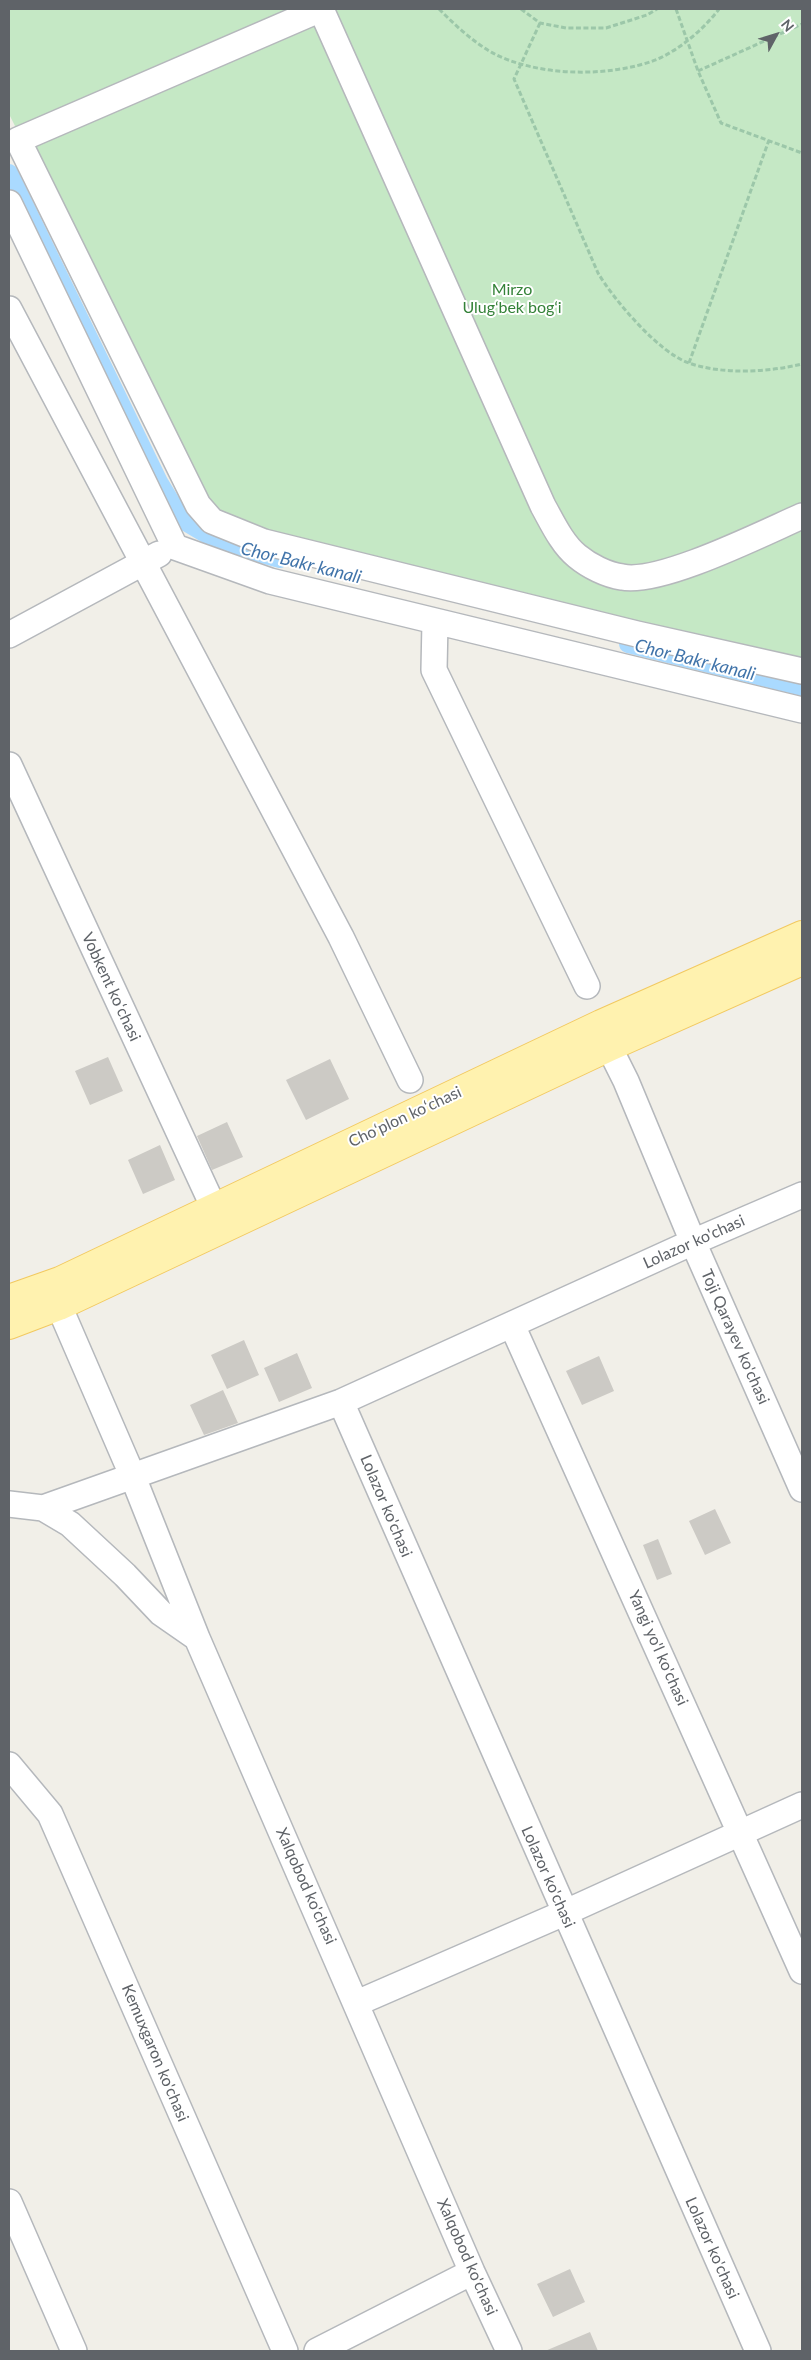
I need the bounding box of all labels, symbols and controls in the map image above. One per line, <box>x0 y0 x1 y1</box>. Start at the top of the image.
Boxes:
north arrow <box>751 10 801 60</box>
text: N <box>778 16 798 35</box>
park label: Mirzo Ulugʻbek bogʻi <box>462 280 562 318</box>
water label: Chor Bakr kanali <box>238 538 364 588</box>
water label: Chor Bakr kanali <box>632 635 758 685</box>
street label: Vobkent koʻchasi <box>77 930 145 1044</box>
street label: Choʻplon koʻchasi <box>345 1082 465 1152</box>
street label: Lolazor ko'chasi <box>640 1211 748 1273</box>
street label: Toji Qarayev ko'chasi <box>697 1267 773 1407</box>
street label: Lolazor ko'chasi <box>356 1452 416 1560</box>
street label: Yangi yo'l ko'chasi <box>624 1588 692 1708</box>
street label: Lolazor ko'chasi <box>517 1823 579 1931</box>
street label: Xalqobod ko'chasi <box>272 1825 340 1947</box>
street label: Kemuxgaron ko'chasi <box>117 1982 193 2124</box>
street label: Lolazor ko'chasi <box>681 2194 743 2302</box>
street label: Xalqobod ko'chasi <box>433 2196 501 2318</box>

